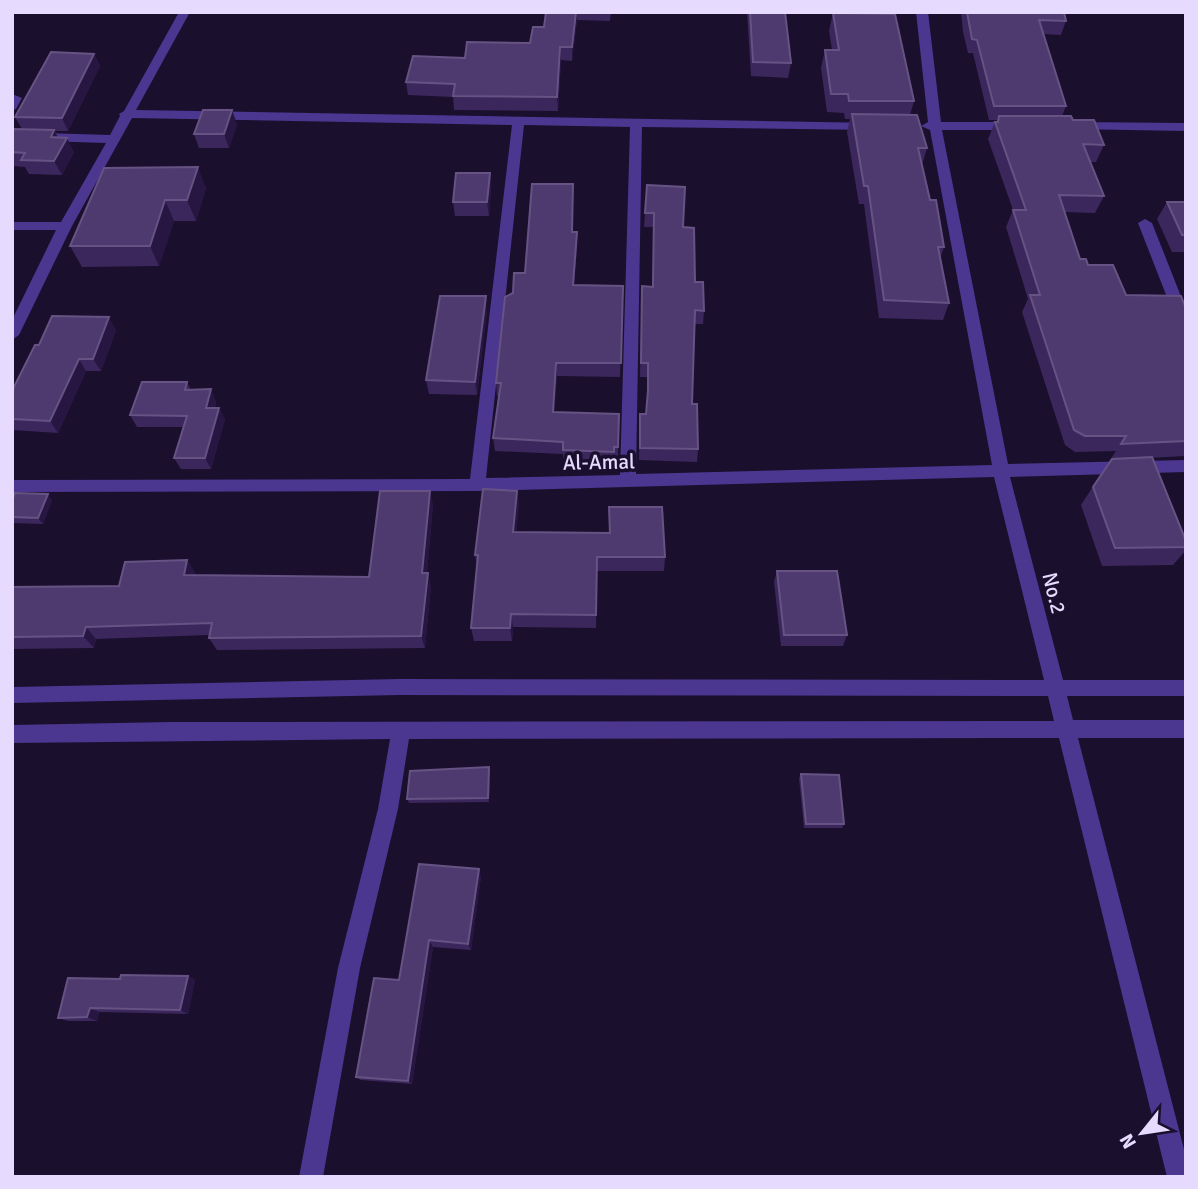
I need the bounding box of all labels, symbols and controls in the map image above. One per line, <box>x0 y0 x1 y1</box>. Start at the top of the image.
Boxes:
street label: Al-Amal <box>563 448 635 476</box>
street label: No.2 <box>1036 570 1072 616</box>
north arrow <box>1107 1098 1177 1168</box>
text: N <box>1114 1129 1142 1153</box>

